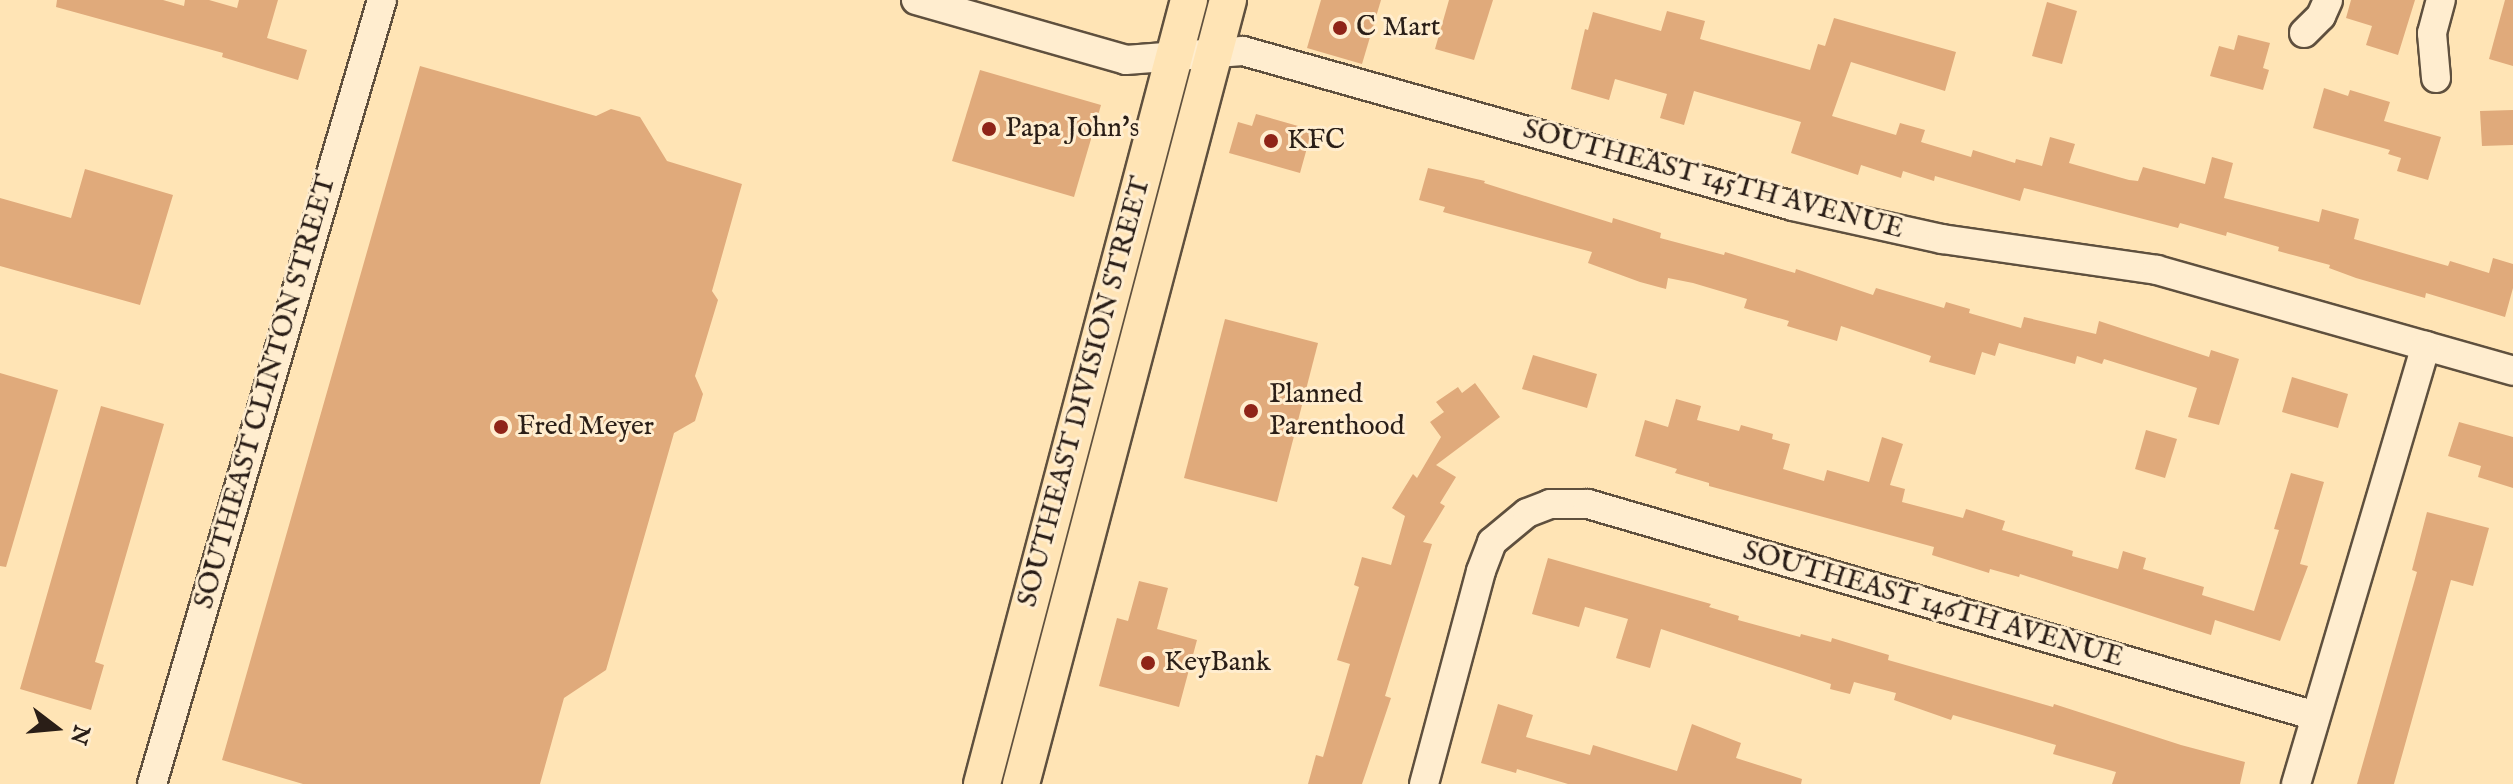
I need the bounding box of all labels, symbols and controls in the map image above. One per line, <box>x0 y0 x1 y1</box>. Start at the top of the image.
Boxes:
place label: C Mart <box>1356 11 1440 45</box>
marker: C Mart <box>1331 19 1349 37</box>
place label: Papa John's <box>1005 112 1139 146</box>
street label: SOUTHEAST 145TH AVENUE <box>1519 113 1907 247</box>
marker: Papa John's <box>980 120 998 138</box>
place label: KFC <box>1287 124 1345 158</box>
marker: KFC <box>1262 132 1280 150</box>
street label: SOUTHEAST CLINTON STREET <box>188 171 344 613</box>
street label: SOUTHEAST DIVISION STREET <box>1011 173 1159 611</box>
place label: Planned Parenthood <box>1269 378 1405 444</box>
marker: Planned Parenthood <box>1240 400 1262 422</box>
place label: Fred Meyer <box>517 410 654 444</box>
marker: Fred Meyer <box>492 418 510 436</box>
street label: SOUTHEAST 146TH AVENUE <box>1739 535 2127 675</box>
place label: KeyBank <box>1164 646 1271 680</box>
marker: KeyBank <box>1139 654 1157 672</box>
north arrow <box>16 688 96 768</box>
text: N <box>63 722 95 748</box>

